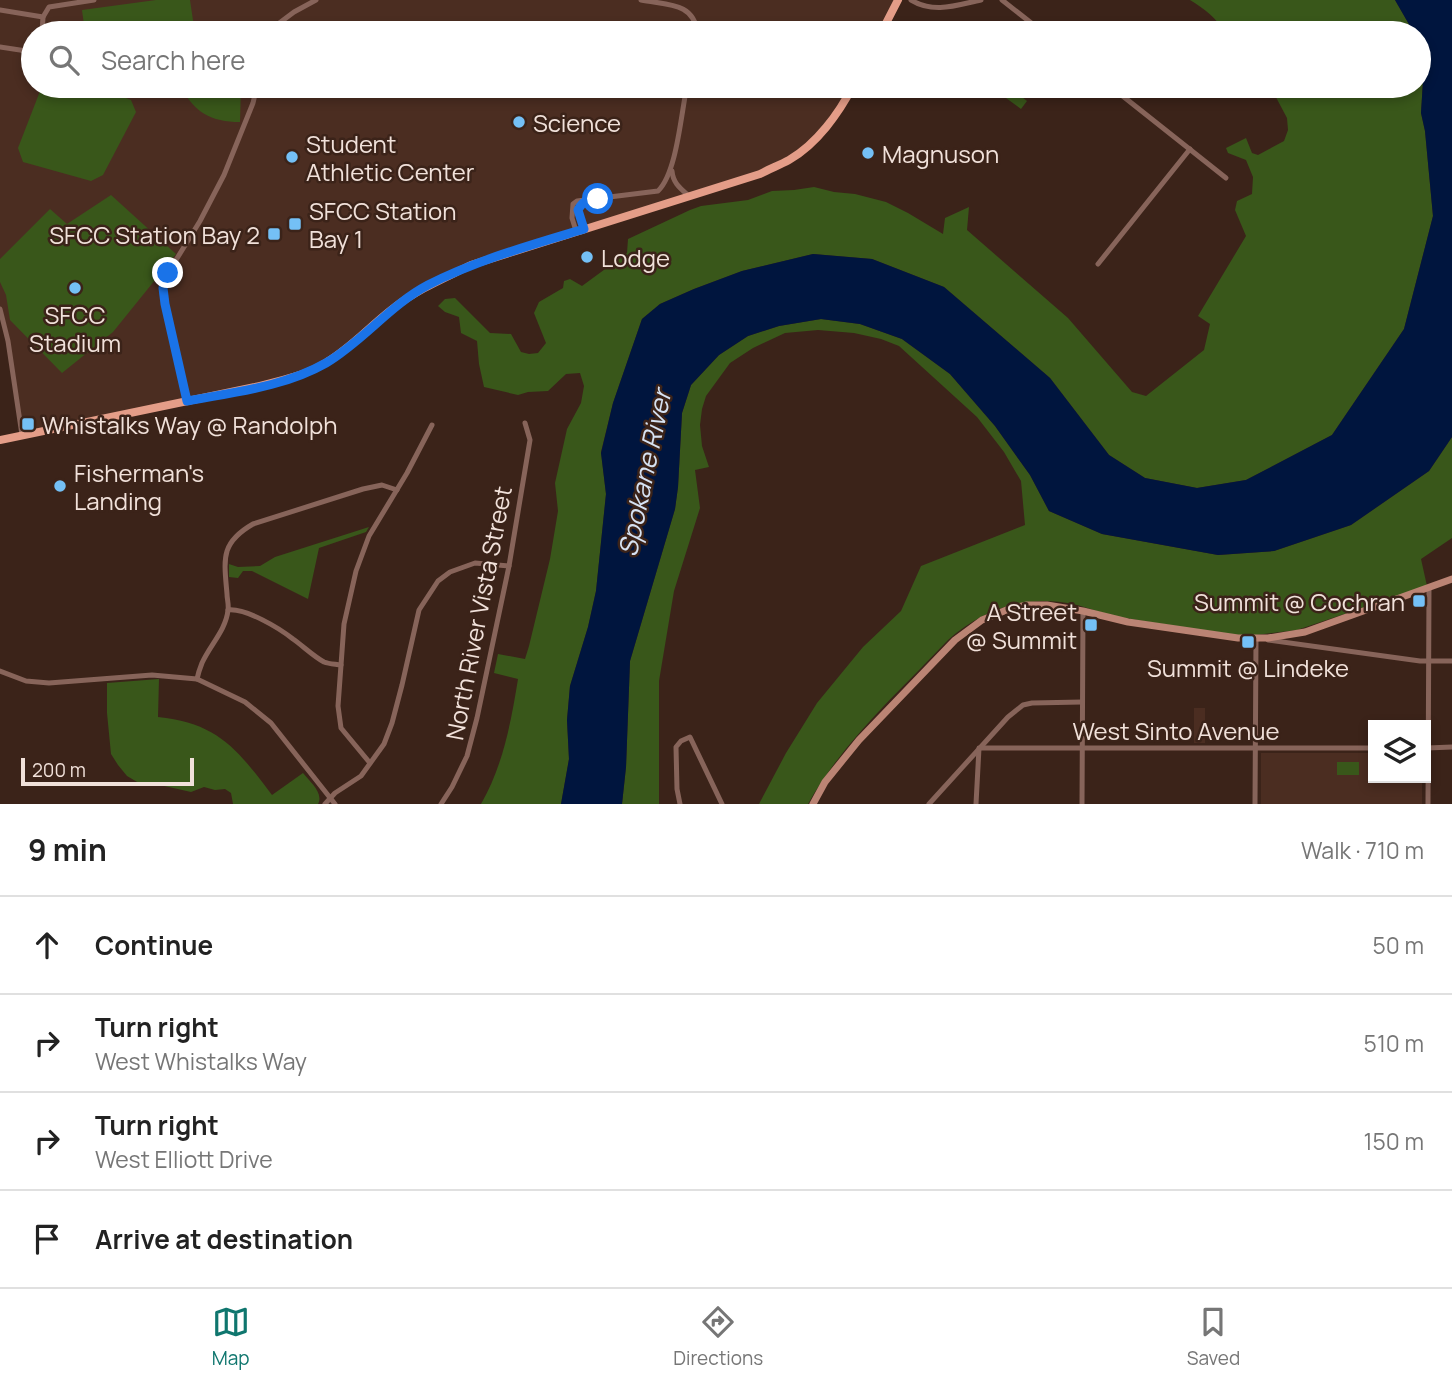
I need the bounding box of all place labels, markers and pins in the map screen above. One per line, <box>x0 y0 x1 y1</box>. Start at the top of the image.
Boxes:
place label: Science <box>533 106 621 139</box>
marker: Science <box>511 114 527 130</box>
place label: Student Athletic Center <box>306 127 475 188</box>
place label: Magnuson <box>882 137 999 170</box>
marker: Magnuson <box>860 145 876 161</box>
marker: Student Athletic Center <box>284 149 300 165</box>
place label: SFCC Station Bay 1 <box>309 194 456 255</box>
marker: SFCC Station Bay 1 <box>287 216 303 232</box>
place label: SFCC Station Bay 2 <box>49 218 260 251</box>
marker: SFCC Station Bay 2 <box>266 226 282 242</box>
place label: Lodge <box>601 241 670 274</box>
marker: Lodge <box>579 249 595 265</box>
marker: SFCC Stadium <box>67 280 83 296</box>
place label: SFCC Stadium <box>29 298 121 359</box>
place label: Whistalks Way @ Randolph <box>42 408 338 441</box>
marker: Whistalks Way @ Randolph <box>20 416 36 432</box>
place label: Fisherman's Landing <box>74 456 204 517</box>
marker: Fisherman's Landing <box>52 478 68 494</box>
place label: Summit @ Cochran <box>1194 585 1405 618</box>
marker: Summit @ Cochran <box>1411 593 1427 609</box>
place label: A Street @ Summit <box>966 595 1077 656</box>
marker: A Street @ Summit <box>1083 617 1099 633</box>
marker: Summit @ Lindeke <box>1240 634 1256 650</box>
place label: Summit @ Lindeke <box>1147 651 1349 684</box>

